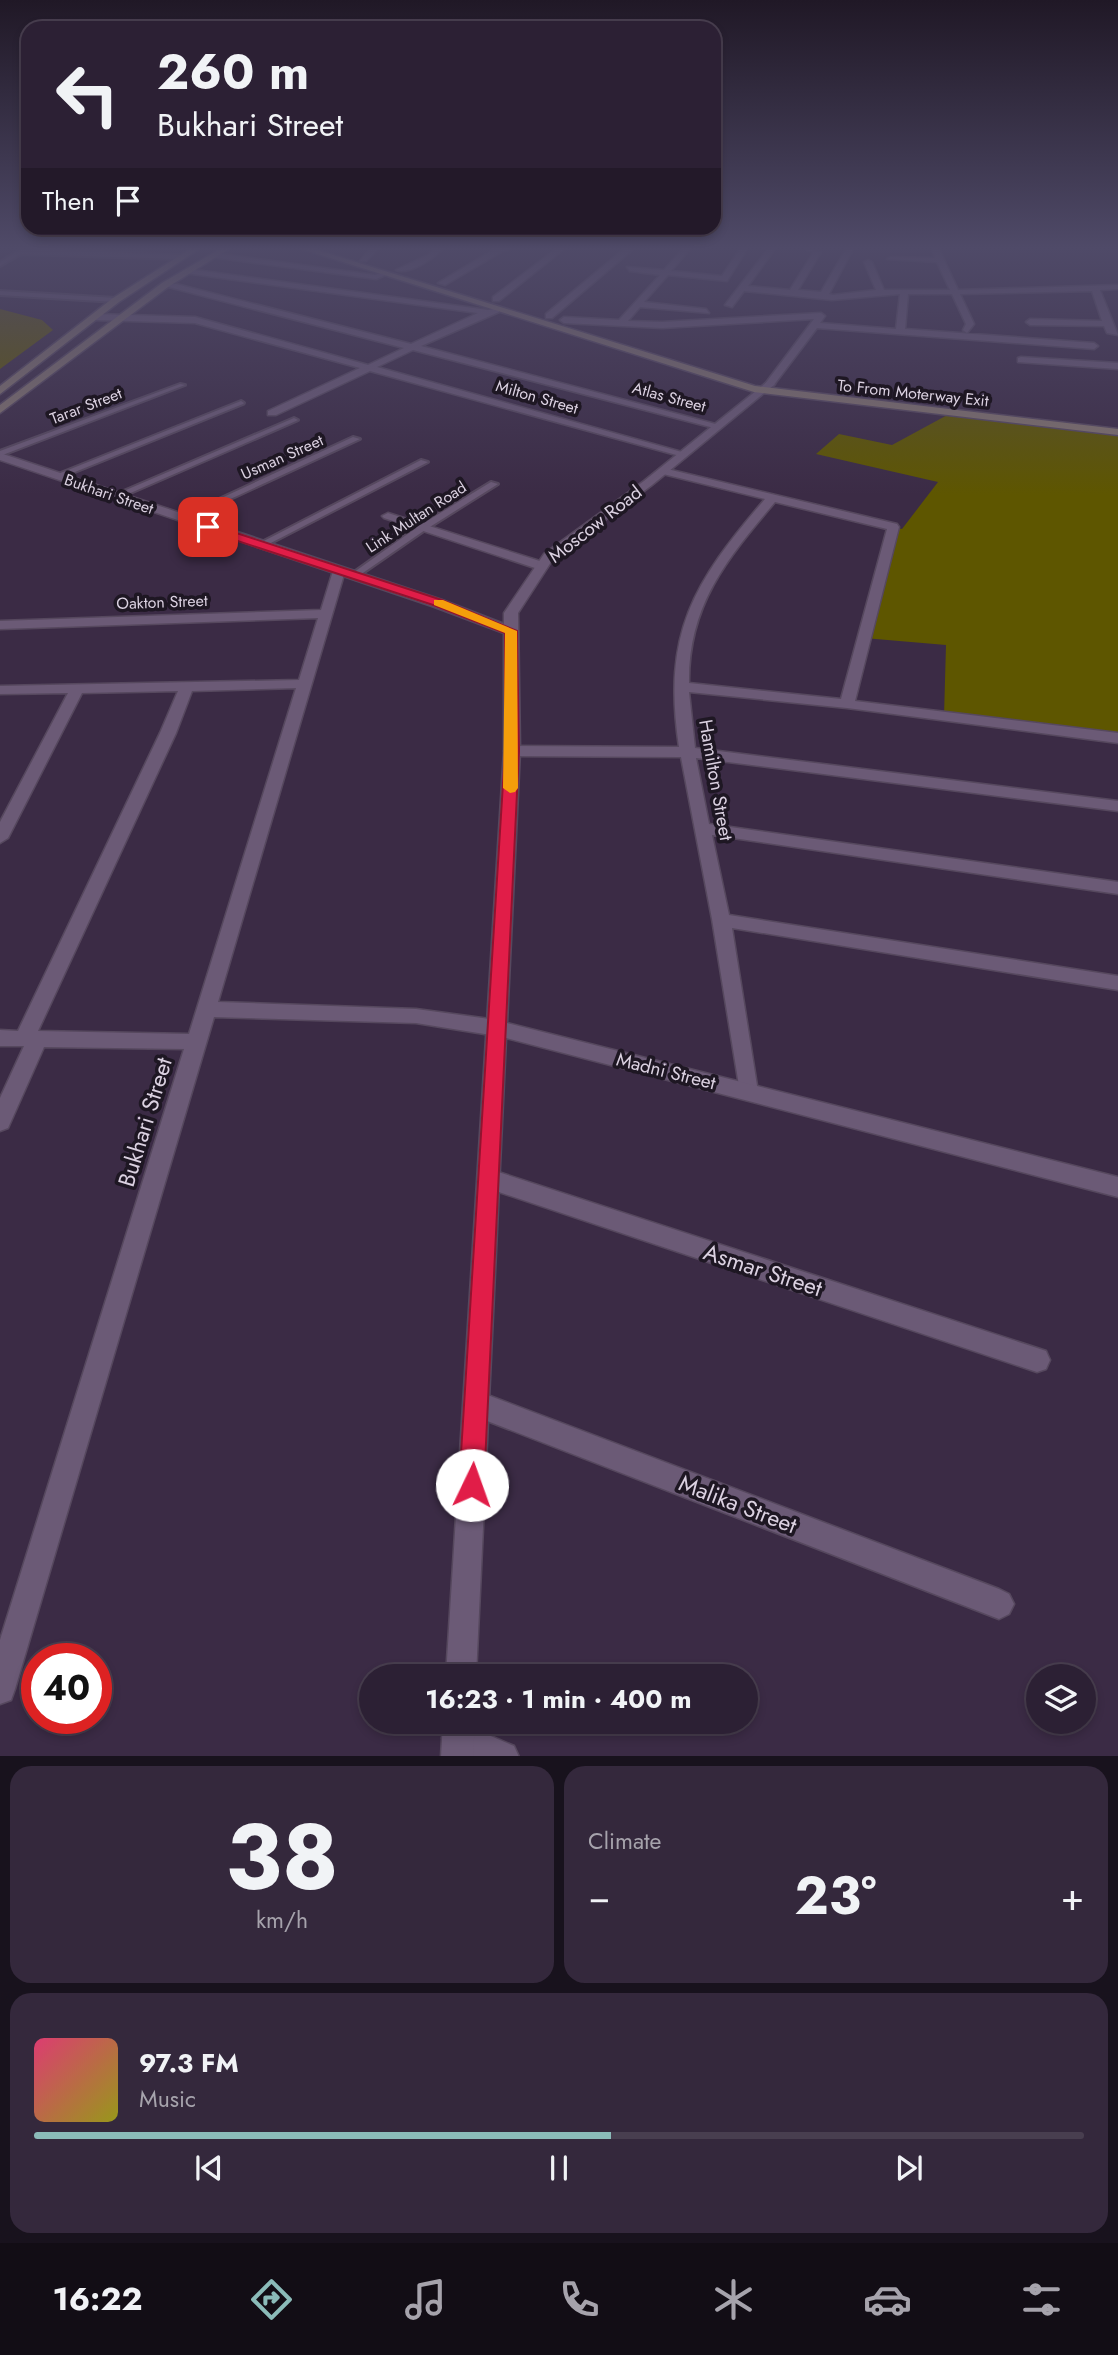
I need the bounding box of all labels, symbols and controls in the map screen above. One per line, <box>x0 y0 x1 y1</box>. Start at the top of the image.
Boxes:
text: 260 m <box>157 37 309 107</box>
icon: left <box>42 49 133 140</box>
text: Bukhari Street <box>157 102 343 148</box>
text: Then <box>42 182 95 220</box>
icon: arrive <box>109 182 147 220</box>
street label: Milton Street <box>493 374 581 420</box>
street label: To From Moterway Exit <box>836 374 990 412</box>
street label: Atlas Street <box>630 376 708 418</box>
street label: Tarar Street <box>47 382 125 430</box>
street label: Usman Street <box>237 429 327 485</box>
street label: Bukhari Street <box>61 468 157 520</box>
street label: Link Multan Road <box>361 476 471 558</box>
street label: Moscow Road <box>542 479 648 569</box>
pin <box>178 497 238 557</box>
icon: arrive <box>189 508 227 546</box>
street label: Oakton Street <box>116 589 208 615</box>
street label: Hamilton Street <box>692 717 740 843</box>
street label: Madni Street <box>614 1046 719 1096</box>
street label: Bukhari Street <box>109 1053 181 1191</box>
street label: Asmar Street <box>699 1235 827 1305</box>
position arrow <box>435 1448 509 1522</box>
street label: Malika Street <box>674 1466 802 1542</box>
speed limit sign: 40 <box>21 1643 112 1734</box>
map controls <box>1026 1664 1096 1734</box>
button: layers <box>1026 1664 1096 1734</box>
text: 16:23 · 1 min · 400 m <box>425 1680 692 1718</box>
text: 38 <box>225 1792 339 1923</box>
text: Climate <box>588 1824 661 1858</box>
text: 23° <box>795 1858 876 1934</box>
text: − <box>588 1869 610 1924</box>
text: + <box>1061 1869 1084 1924</box>
text: km/h <box>256 1903 308 1937</box>
text: 97.3 FM <box>139 2044 239 2082</box>
text: Music <box>139 2082 196 2116</box>
icon: previous <box>190 2149 228 2187</box>
icon: pause <box>540 2149 578 2187</box>
icon: next <box>890 2149 928 2187</box>
icon: directions <box>247 2275 296 2324</box>
icon: music <box>401 2275 450 2324</box>
icon: phone <box>555 2275 604 2324</box>
icon: climate <box>709 2275 758 2324</box>
icon: car <box>863 2275 912 2324</box>
icon: filters <box>1017 2275 1066 2324</box>
text: 16:22 <box>52 2276 142 2322</box>

